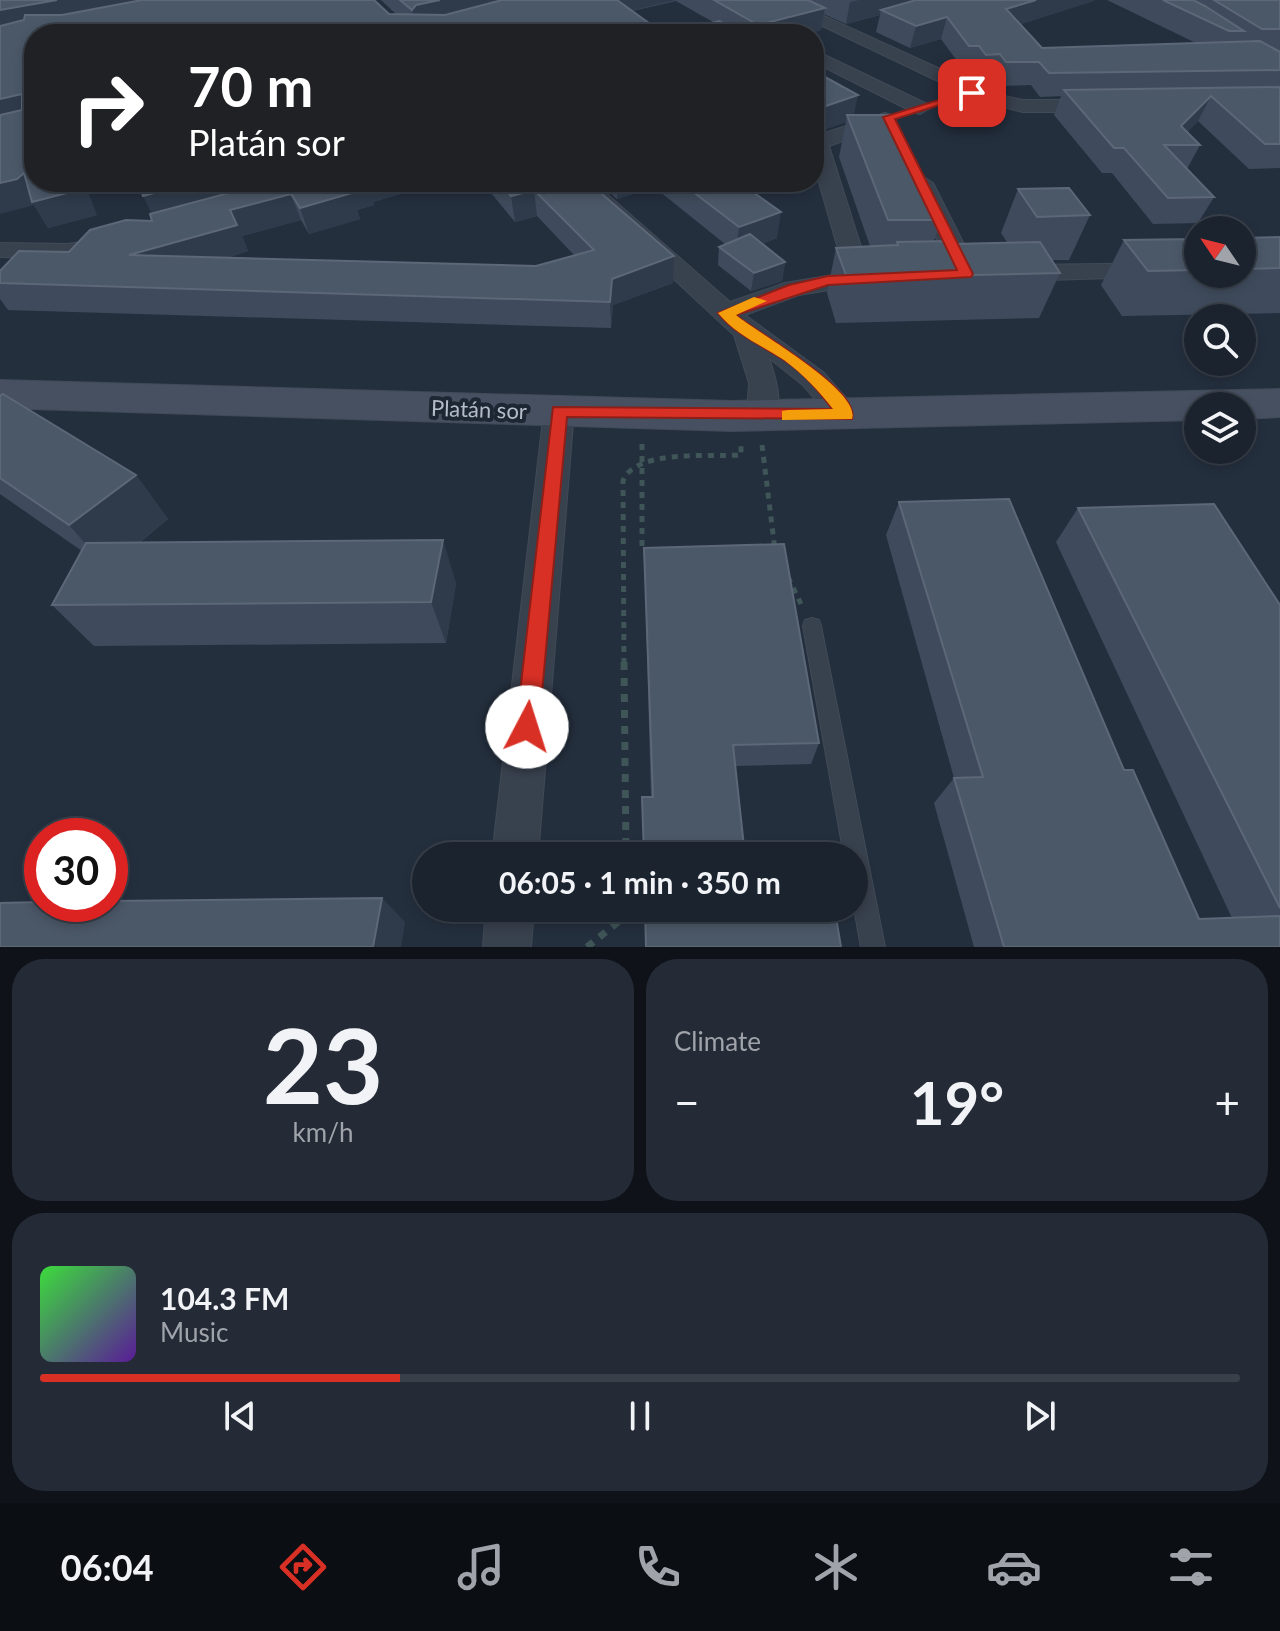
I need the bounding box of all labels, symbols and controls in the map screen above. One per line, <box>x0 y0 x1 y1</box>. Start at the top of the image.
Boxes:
text: 70 m <box>188 52 313 119</box>
icon: right <box>56 56 160 160</box>
pin <box>938 59 1006 127</box>
icon: arrive <box>950 71 994 115</box>
text: Platán sor <box>188 120 345 164</box>
north arrow <box>1184 216 1256 288</box>
map controls <box>1184 216 1256 464</box>
button: search <box>1184 304 1256 376</box>
button: layers <box>1184 392 1256 464</box>
street label: Platán sor <box>431 394 527 424</box>
position arrow <box>485 685 569 769</box>
speed limit sign: 30 <box>24 818 128 922</box>
text: 06:05 · 1 min · 350 m <box>499 864 781 900</box>
text: 23 <box>263 1001 383 1126</box>
text: Climate <box>674 1025 761 1057</box>
text: 19° <box>910 1066 1004 1138</box>
text: − <box>674 1076 700 1128</box>
text: + <box>1214 1076 1240 1128</box>
text: km/h <box>293 1116 353 1148</box>
text: 104.3 FM <box>160 1280 289 1316</box>
text: Music <box>160 1316 228 1348</box>
icon: previous <box>218 1394 262 1438</box>
icon: pause <box>618 1394 662 1438</box>
icon: next <box>1018 1394 1062 1438</box>
icon: directions <box>275 1539 331 1595</box>
icon: music <box>453 1539 509 1595</box>
icon: phone <box>630 1539 686 1595</box>
icon: climate <box>808 1539 864 1595</box>
icon: car <box>986 1539 1042 1595</box>
icon: filters <box>1163 1539 1219 1595</box>
text: 06:04 <box>61 1545 154 1589</box>

